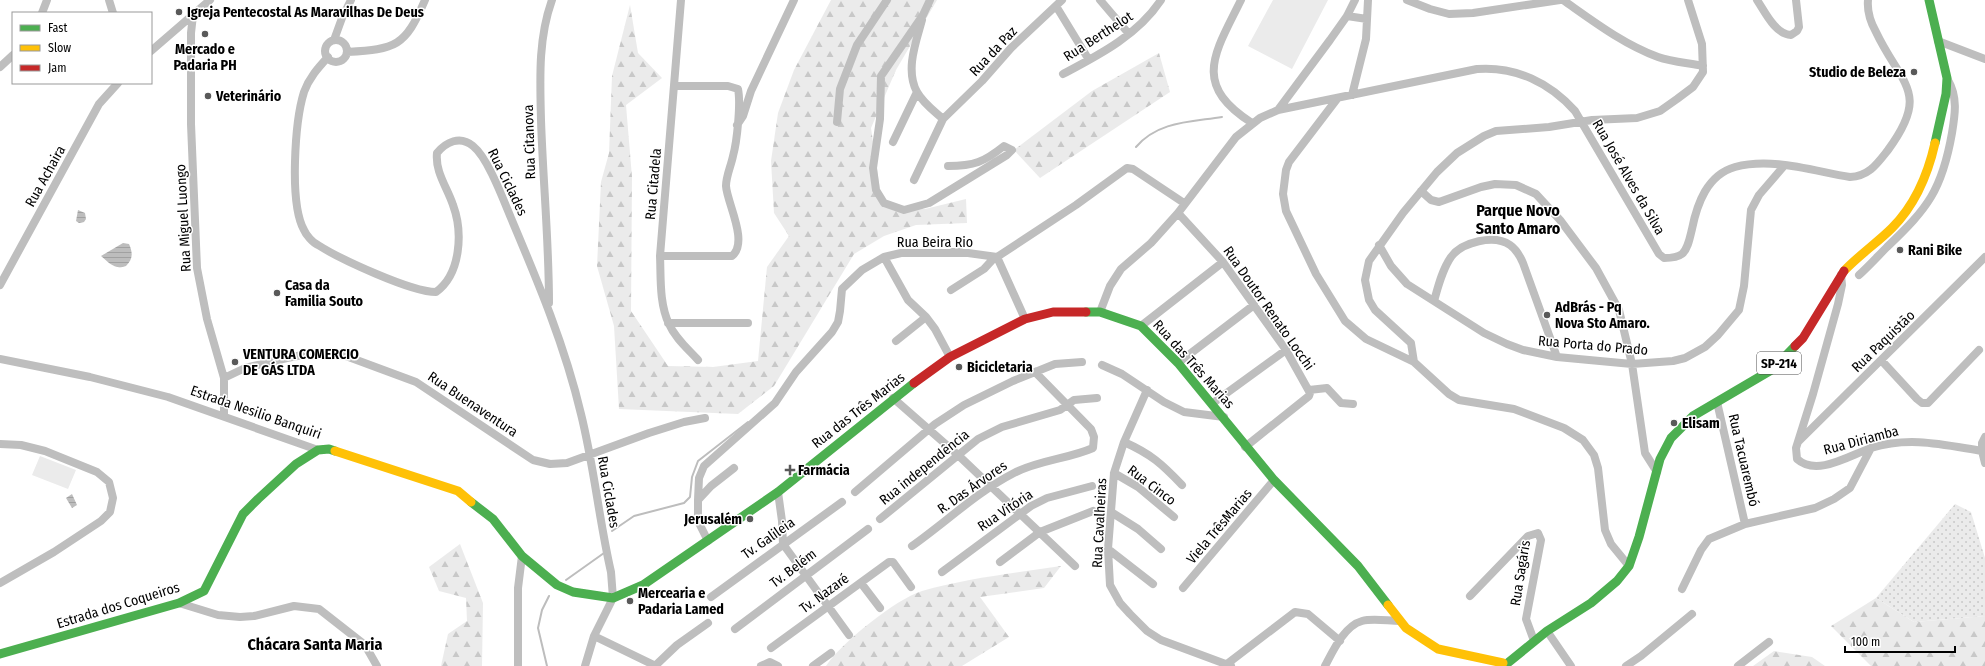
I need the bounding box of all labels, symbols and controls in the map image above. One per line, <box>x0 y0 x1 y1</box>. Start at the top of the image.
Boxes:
place label: Igreja Pentecostal As Maravilhas De Deus <box>187 4 424 21</box>
marker: Igreja Pentecostal As Maravilhas De Deus <box>174 7 184 17</box>
street label: Rua Berthelot <box>1061 8 1136 65</box>
legend <box>12 12 152 84</box>
text: Fast <box>48 21 67 35</box>
street label: Rua da Paz <box>966 23 1021 80</box>
marker: Mercado e Padaria PH <box>200 29 210 39</box>
text: Slow <box>48 41 71 55</box>
place label: Mercado e Padaria PH <box>173 41 237 74</box>
text: Jam <box>48 61 66 75</box>
place label: Studio de Beleza <box>1809 64 1906 81</box>
marker: Studio de Beleza <box>1909 67 1919 77</box>
place label: Veterinário <box>215 88 282 105</box>
marker: Veterinário <box>203 91 213 101</box>
street label: Rua Citanova <box>520 104 539 180</box>
street label: Rua José Alves da Silva <box>1589 117 1669 238</box>
street label: Rua Achaira <box>22 142 69 210</box>
street label: Rua Ciclades <box>484 146 531 219</box>
street label: Rua Citadela <box>642 147 665 221</box>
street label: Rua Miguel Luongo <box>172 164 195 272</box>
district label: Parque Novo Santo Amaro <box>1476 201 1561 238</box>
street label: Rua Beira Rio <box>897 234 973 251</box>
place label: Rani Bike <box>1908 242 1962 259</box>
street label: Rua Doutor Renato Locchi <box>1219 243 1318 373</box>
marker: Rani Bike <box>1895 245 1905 255</box>
place label: Casa da Familia Souto <box>285 277 364 310</box>
marker: Casa da Familia Souto <box>272 288 282 298</box>
place label: AdBrás - Pq Nova Sto Amaro. <box>1554 299 1650 332</box>
street label: Rua Paquistão <box>1848 307 1919 376</box>
marker: AdBrás - Pq Nova Sto Amaro. <box>1542 310 1552 320</box>
street label: Rua das Três Marias <box>1149 317 1238 412</box>
street label: Rua Porta do Prado <box>1537 332 1649 359</box>
place label: VENTURA COMERCIO DE GÁS LTDA <box>242 346 359 379</box>
road number: SP-214 <box>1757 352 1801 374</box>
marker: VENTURA COMERCIO DE GÁS LTDA <box>230 357 240 367</box>
place label: Bicicletaria <box>967 359 1033 376</box>
marker: Bicicletaria <box>954 362 964 372</box>
street label: Rua Buenaventura <box>425 368 521 441</box>
street label: Rua das Três Marias <box>808 369 908 452</box>
street label: Estrada Nesilio Banquiri <box>188 382 324 443</box>
street label: Rua Tacuarembó <box>1725 412 1762 508</box>
place label: Elisam <box>1682 415 1720 432</box>
marker: Elisam <box>1669 418 1679 428</box>
street label: Rua Diriamba <box>1822 422 1901 459</box>
street label: Rua independência <box>876 426 973 509</box>
street label: Rua Ciclades <box>594 455 623 529</box>
street label: R. Das Árvores <box>934 456 1010 518</box>
place label: Farmácia <box>798 462 850 479</box>
street label: Rua Cinco <box>1124 462 1179 509</box>
marker: Farmácia <box>785 465 795 475</box>
street label: Rua Cavalheiras <box>1089 478 1110 569</box>
street label: Viela TrêsMarias <box>1183 485 1256 567</box>
street label: Rua Vitória <box>975 486 1036 535</box>
place label: Jerusalém <box>683 511 742 528</box>
street label: Tv. Galileia <box>739 514 798 563</box>
marker: Jerusalém <box>745 514 755 524</box>
street label: Rua Sagáris <box>1507 539 1534 607</box>
street label: Tv. Belém <box>767 545 820 591</box>
street label: Tv. Nazaré <box>796 570 852 617</box>
street label: Estrada dos Coqueiros <box>55 579 182 632</box>
place label: Mercearia e Padaria Lamed <box>638 585 724 618</box>
marker: Mercearia e Padaria Lamed <box>625 596 635 606</box>
scale bar <box>1845 628 1955 654</box>
district label: Chácara Santa Maria <box>248 635 382 654</box>
text: 100 m <box>1851 635 1880 649</box>

